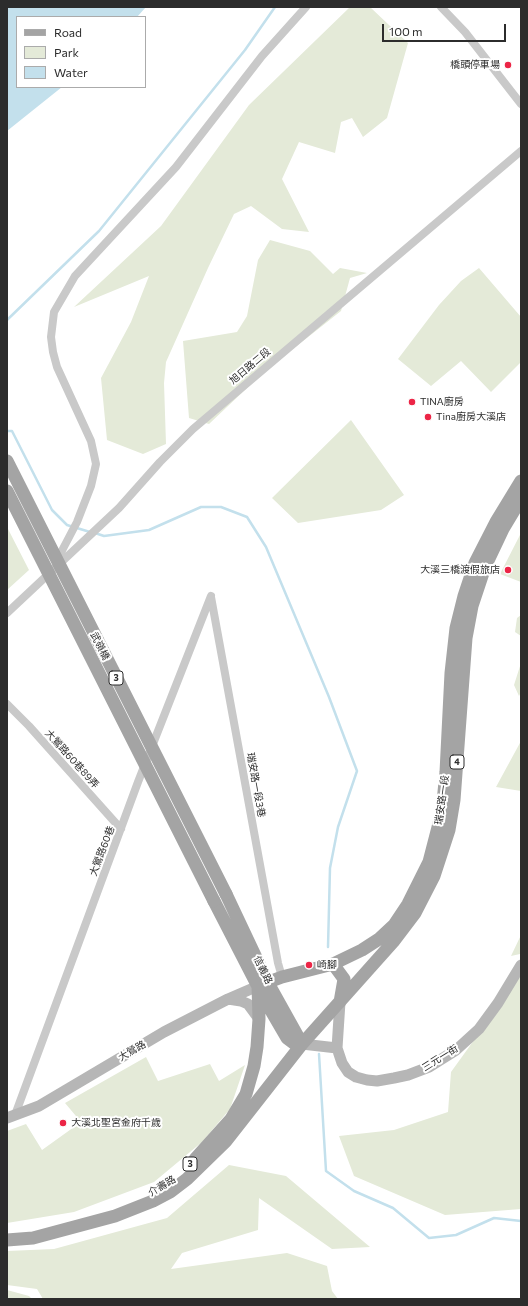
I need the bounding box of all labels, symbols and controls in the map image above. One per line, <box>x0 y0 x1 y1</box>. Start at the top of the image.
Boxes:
legend <box>16 16 146 88</box>
scale bar <box>384 16 508 42</box>
text: 100 m <box>389 24 423 38</box>
text: Road <box>54 25 82 39</box>
text: Park <box>54 45 79 59</box>
place label: 橋頭停車場 <box>450 59 500 71</box>
marker: 橋頭停車場 <box>503 60 513 70</box>
text: Water <box>54 65 88 79</box>
street label: 旭日路二段 <box>227 345 273 387</box>
place label: TINA廚房 <box>420 396 464 408</box>
marker: TINA廚房 <box>407 397 417 407</box>
place label: Tina廚房大溪店 <box>436 411 506 423</box>
marker: Tina廚房大溪店 <box>423 412 433 422</box>
place label: 大溪三橋渡假旅店 <box>420 564 500 576</box>
marker: 大溪三橋渡假旅店 <box>503 565 513 575</box>
street label: 武嶺橋 <box>88 630 112 662</box>
road number: 3 <box>109 671 123 685</box>
street label: 大鶯路60巷89弄 <box>43 727 101 791</box>
street label: 瑞安路一段3巷 <box>244 752 268 818</box>
road number: 4 <box>450 755 464 769</box>
street label: 瑞安路一段 <box>433 774 451 826</box>
street label: 大鶯路60巷 <box>87 824 117 878</box>
street label: 信義路 <box>251 954 275 986</box>
place label: 崎腳 <box>317 959 337 971</box>
marker: 崎腳 <box>304 960 314 970</box>
street label: 大鶯路 <box>116 1038 148 1064</box>
street label: 三元一街 <box>420 1042 460 1074</box>
place label: 大溪北聖宮金府千歲 <box>71 1117 161 1129</box>
marker: 大溪北聖宮金府千歲 <box>58 1118 68 1128</box>
road number: 3 <box>183 1157 197 1171</box>
street label: 介壽路 <box>146 1173 178 1199</box>

